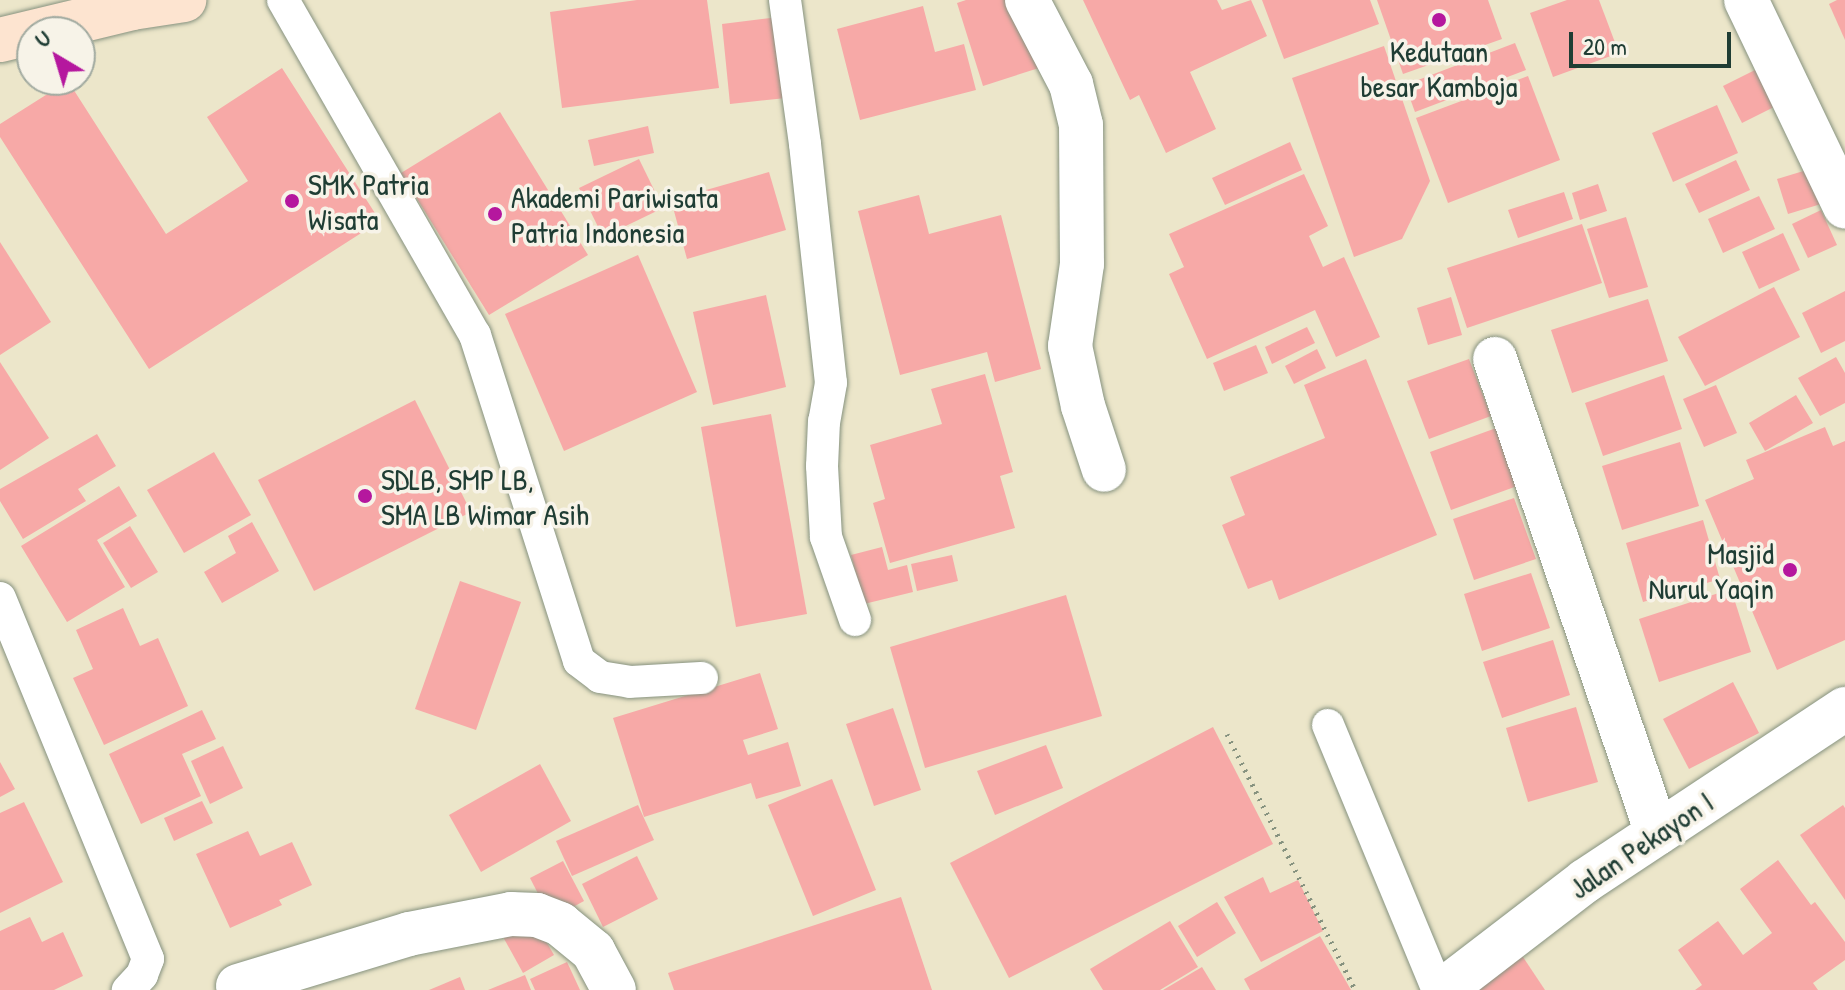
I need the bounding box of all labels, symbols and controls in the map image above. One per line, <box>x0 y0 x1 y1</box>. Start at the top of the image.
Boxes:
marker: Kedutaan besar Kamboja <box>1430 11 1448 29</box>
north arrow <box>16 16 96 96</box>
scale bar <box>1573 16 1735 66</box>
text: U <box>28 23 56 54</box>
text: 20 m <box>1583 30 1627 62</box>
place label: Kedutaan besar Kamboja <box>1360 33 1518 104</box>
place label: SMK Patria Wisata <box>308 166 429 236</box>
place label: Akademi Pariwisata Patria Indonesia <box>511 179 718 250</box>
marker: SMK Patria Wisata <box>283 192 301 210</box>
marker: Akademi Pariwisata Patria Indonesia <box>486 205 504 223</box>
place label: SDLB, SMP LB, SMA LB Wimar Asih <box>381 461 589 532</box>
marker: SDLB, SMP LB, SMA LB Wimar Asih <box>356 487 374 505</box>
place label: Masjid Nurul Yaqin <box>1648 535 1774 606</box>
marker: Masjid Nurul Yaqin <box>1781 561 1799 579</box>
street label: Jalan Pekayon I <box>1562 784 1720 906</box>

